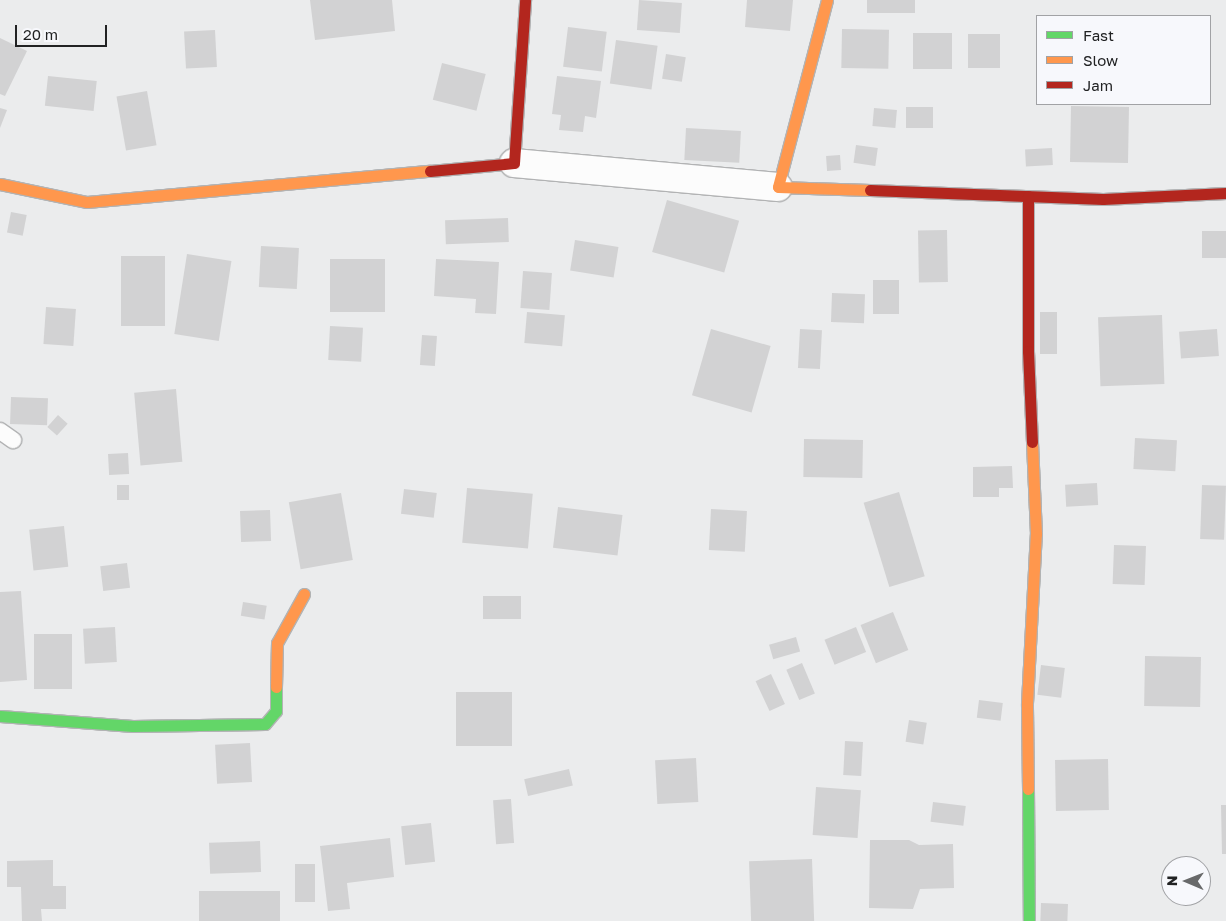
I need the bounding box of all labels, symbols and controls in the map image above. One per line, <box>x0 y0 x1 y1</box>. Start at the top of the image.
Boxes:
scale bar <box>18 15 110 47</box>
legend <box>1036 15 1211 105</box>
text: 20 m <box>23 25 58 43</box>
text: Fast <box>1083 26 1114 44</box>
text: Slow <box>1083 51 1118 69</box>
text: Jam <box>1083 76 1113 94</box>
north arrow <box>1161 856 1211 906</box>
text: N <box>1163 875 1180 886</box>

